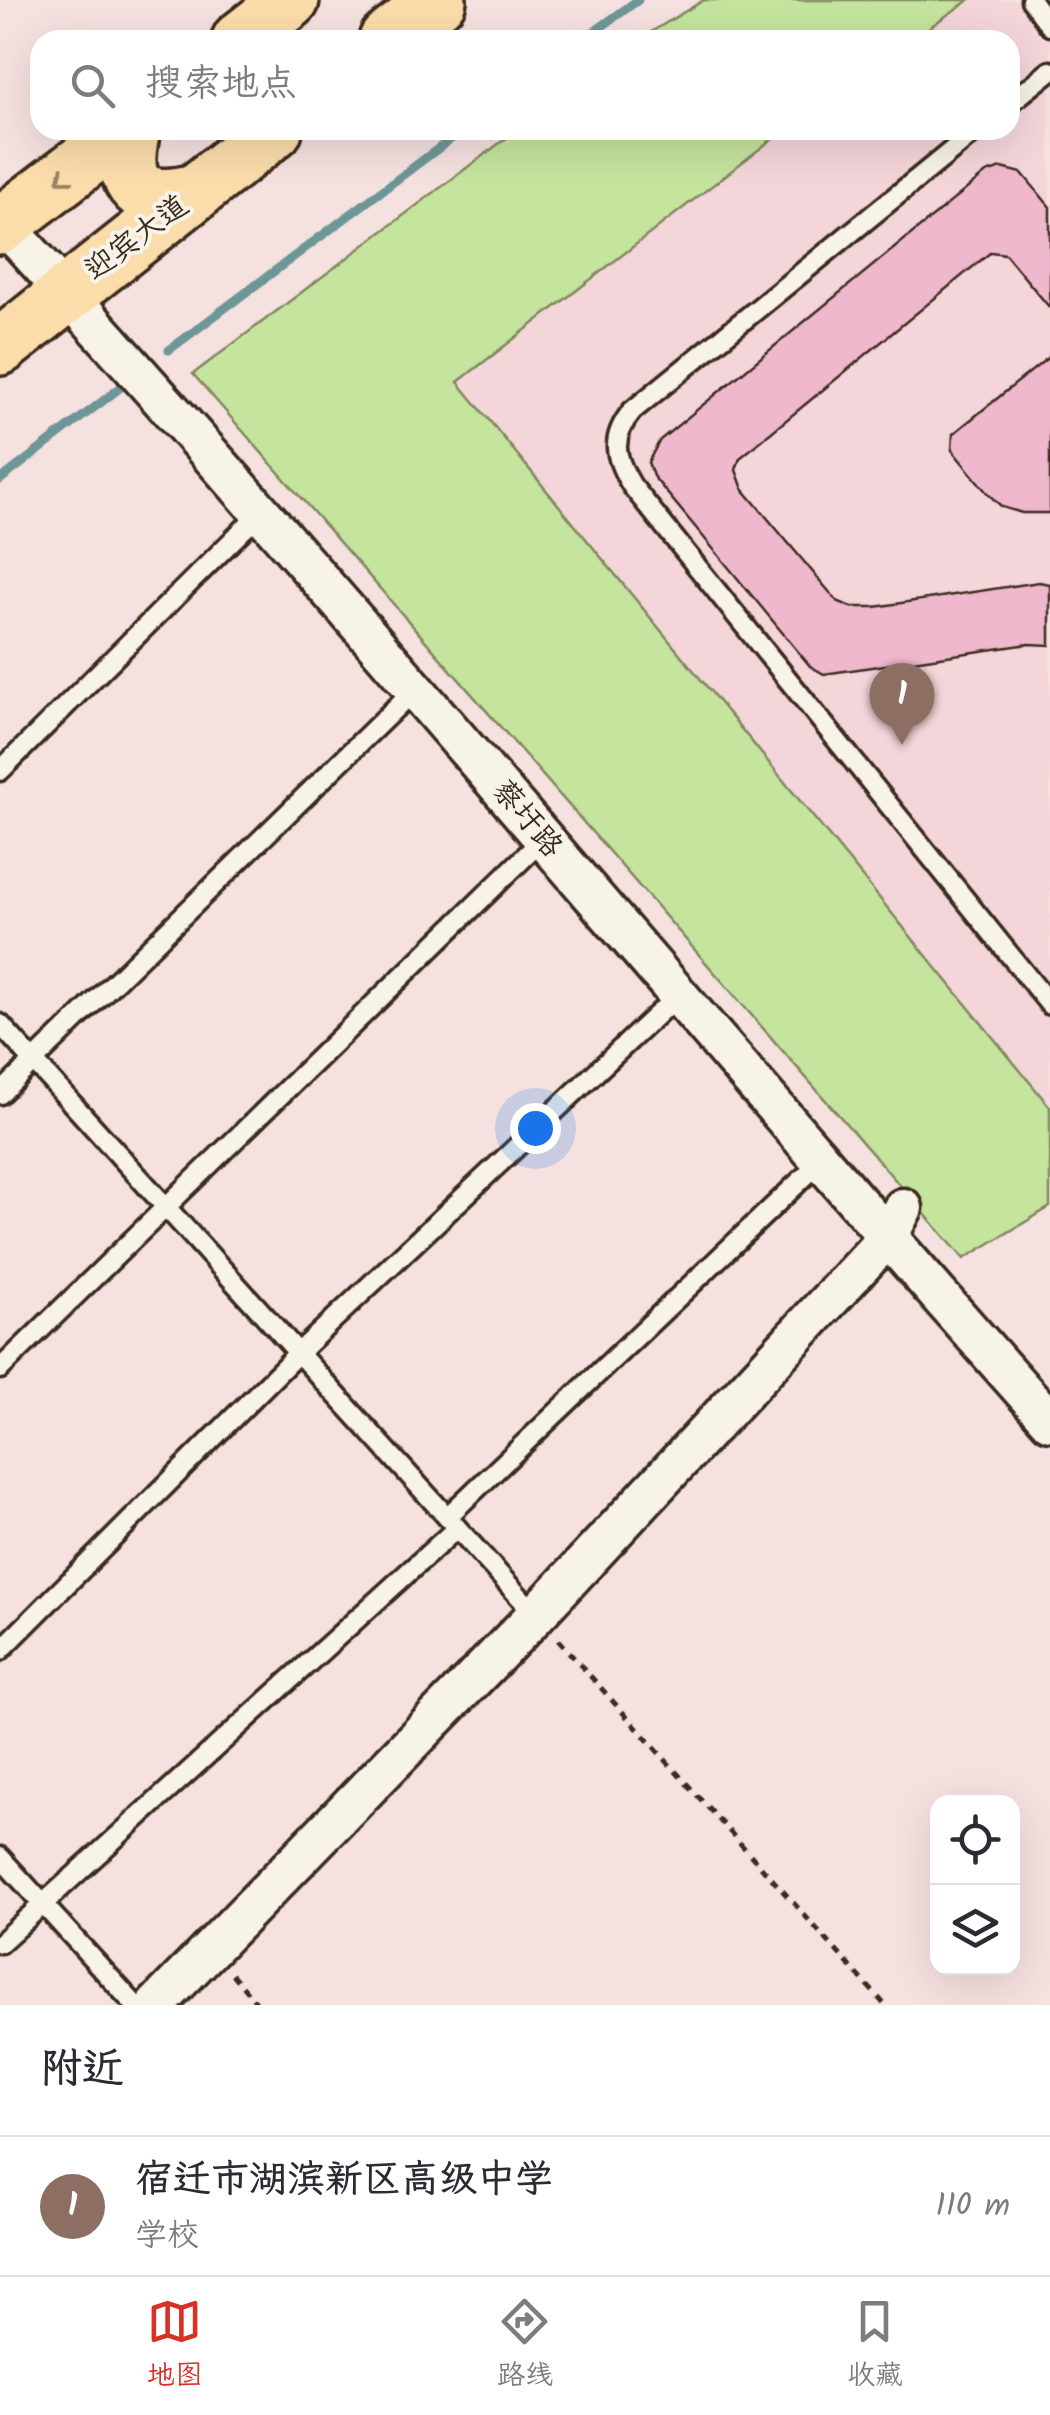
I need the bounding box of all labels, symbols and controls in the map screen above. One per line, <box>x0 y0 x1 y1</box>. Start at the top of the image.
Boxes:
search box <box>30 30 1020 140</box>
text: 搜索地点 <box>145 55 297 115</box>
icon: search <box>65 58 120 113</box>
one-way arrow <box>56 166 74 184</box>
street label: 迎宾大道 <box>75 183 200 294</box>
pin: 1 <box>870 662 934 745</box>
street label: 蔡圩路 <box>479 769 574 869</box>
your location <box>510 1103 561 1154</box>
map controls <box>930 1795 1020 1975</box>
button: locate <box>930 1795 1020 1885</box>
button: layers <box>930 1885 1020 1975</box>
text: 附近 <box>40 2037 124 2104</box>
text: 宿迁市湖滨新区高级中学 <box>135 2151 553 2211</box>
text: 1 <box>68 2181 77 2232</box>
text: 110 m <box>936 2181 1010 2232</box>
text: 学校 <box>135 2211 199 2262</box>
tab: 地图 <box>147 2294 203 2399</box>
tab: 路线 <box>497 2294 553 2399</box>
tab: 收藏 <box>847 2294 903 2399</box>

